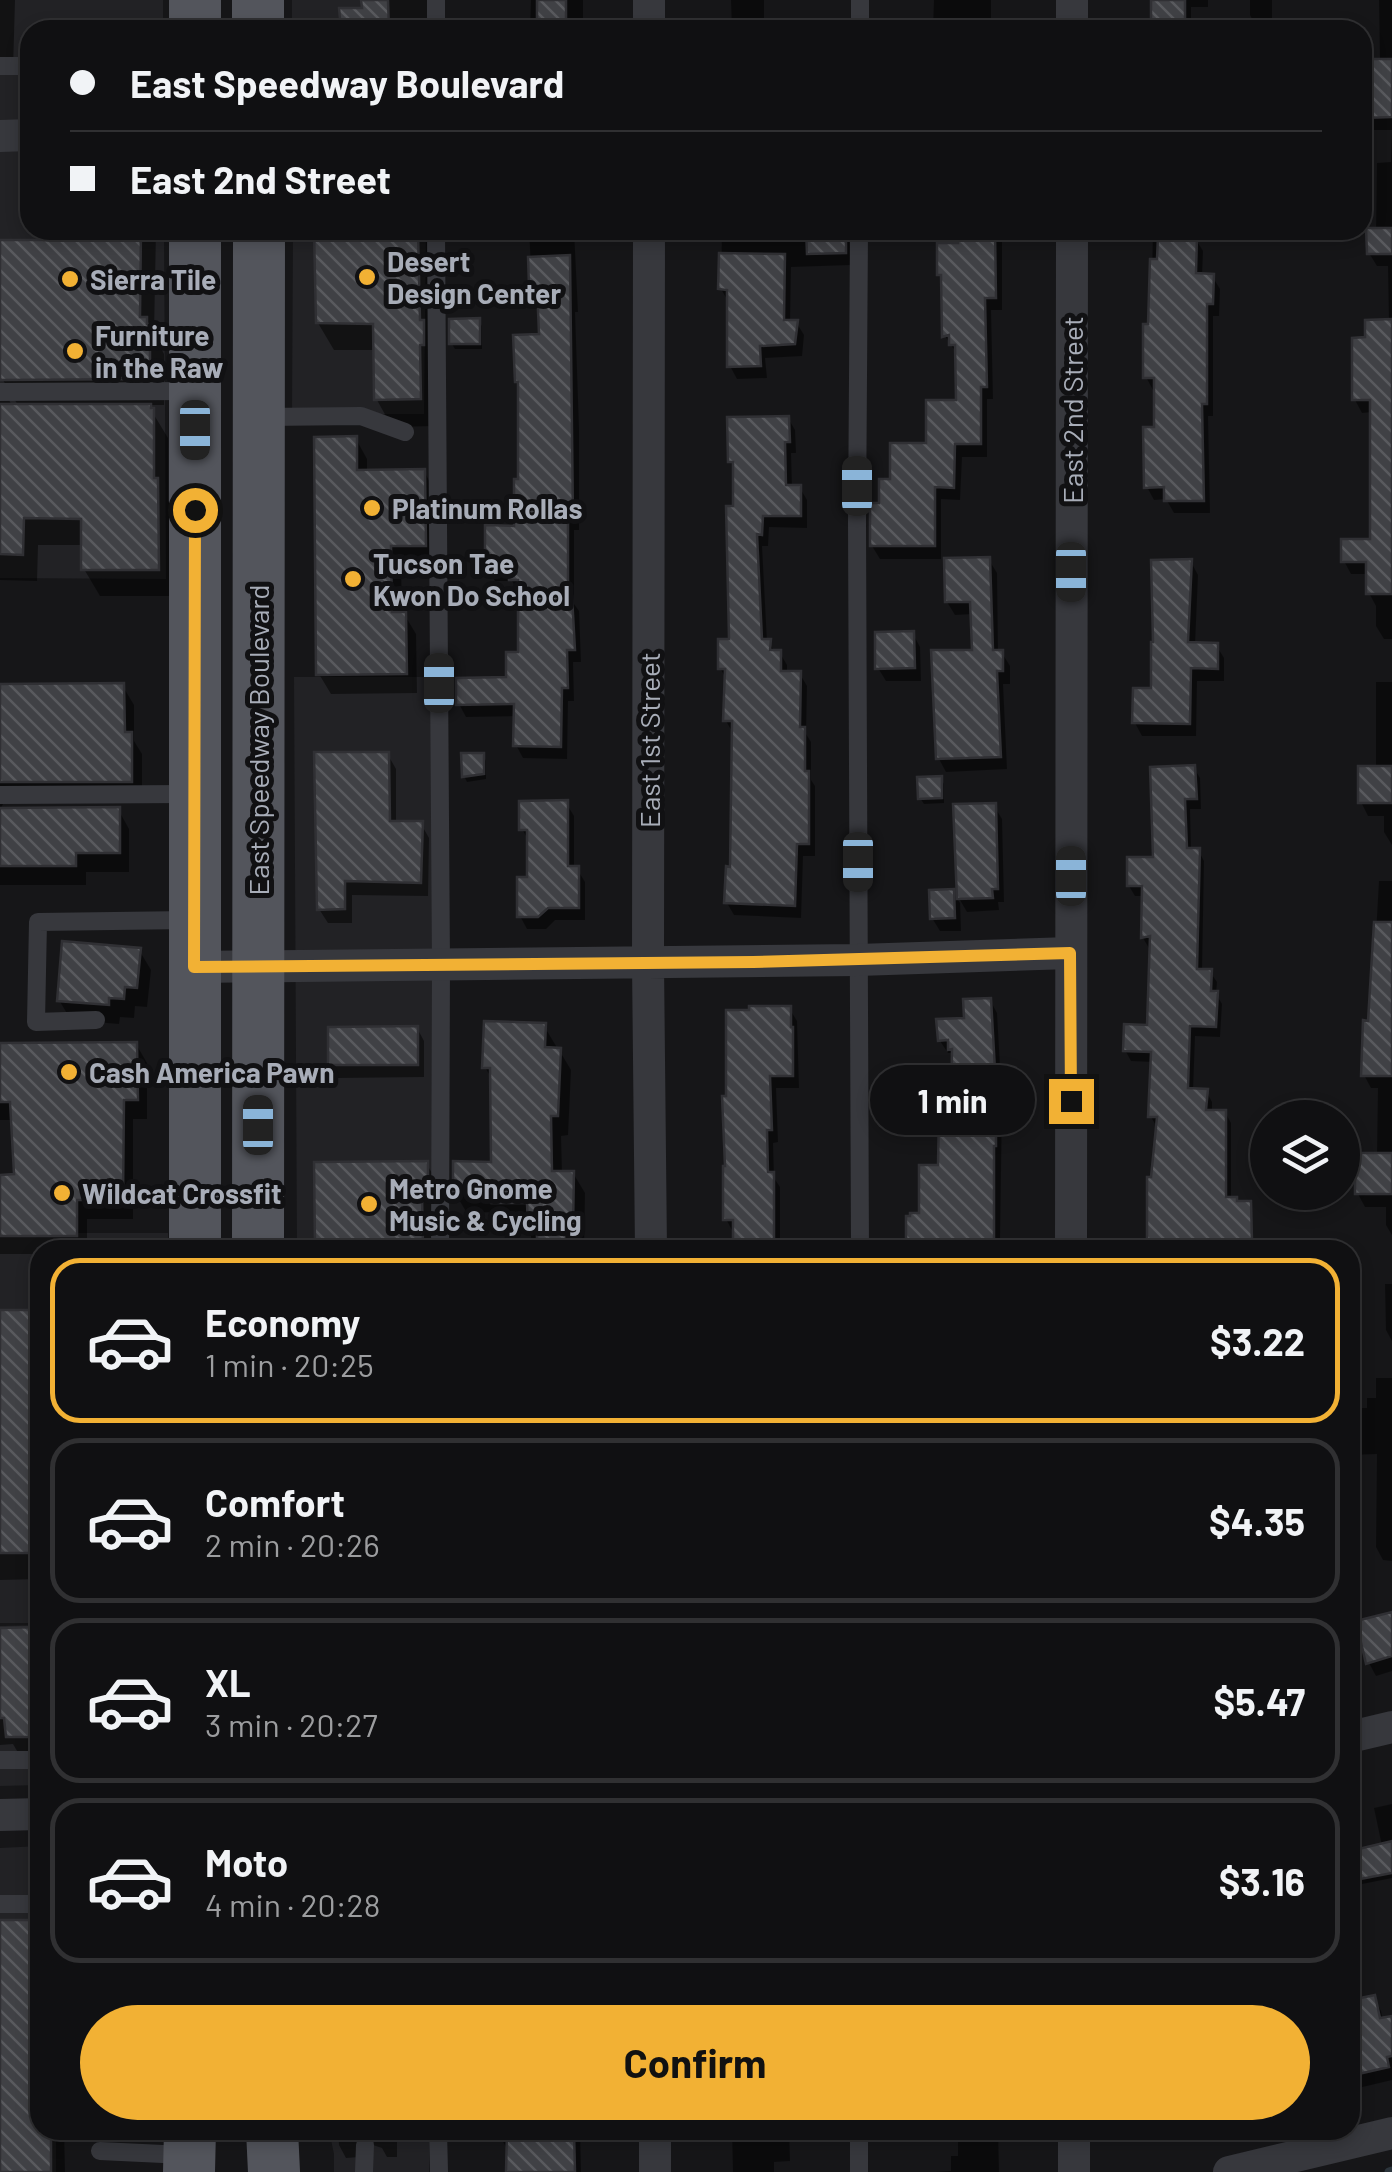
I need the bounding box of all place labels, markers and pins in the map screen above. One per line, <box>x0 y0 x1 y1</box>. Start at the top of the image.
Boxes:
place label: Desert Design Center <box>387 244 561 310</box>
place label: Sierra Tile <box>90 262 216 296</box>
marker: Desert Design Center <box>356 266 378 288</box>
marker: Sierra Tile <box>59 268 81 290</box>
place label: Furniture in the Raw <box>95 318 223 384</box>
marker: Furniture in the Raw <box>64 340 86 362</box>
place label: Platinum Rollas <box>392 491 582 525</box>
marker: Platinum Rollas <box>361 497 383 519</box>
place label: Tucson Tae Kwon Do School <box>373 546 570 612</box>
marker: Tucson Tae Kwon Do School <box>342 568 364 590</box>
place label: Cash America Pawn <box>89 1055 335 1089</box>
marker: Cash America Pawn <box>58 1061 80 1083</box>
place label: Metro Gnome Music & Cycling <box>389 1171 582 1237</box>
place label: Wildcat Crossfit <box>82 1176 282 1210</box>
marker: Wildcat Crossfit <box>51 1182 73 1204</box>
marker: Metro Gnome Music & Cycling <box>358 1193 380 1215</box>

